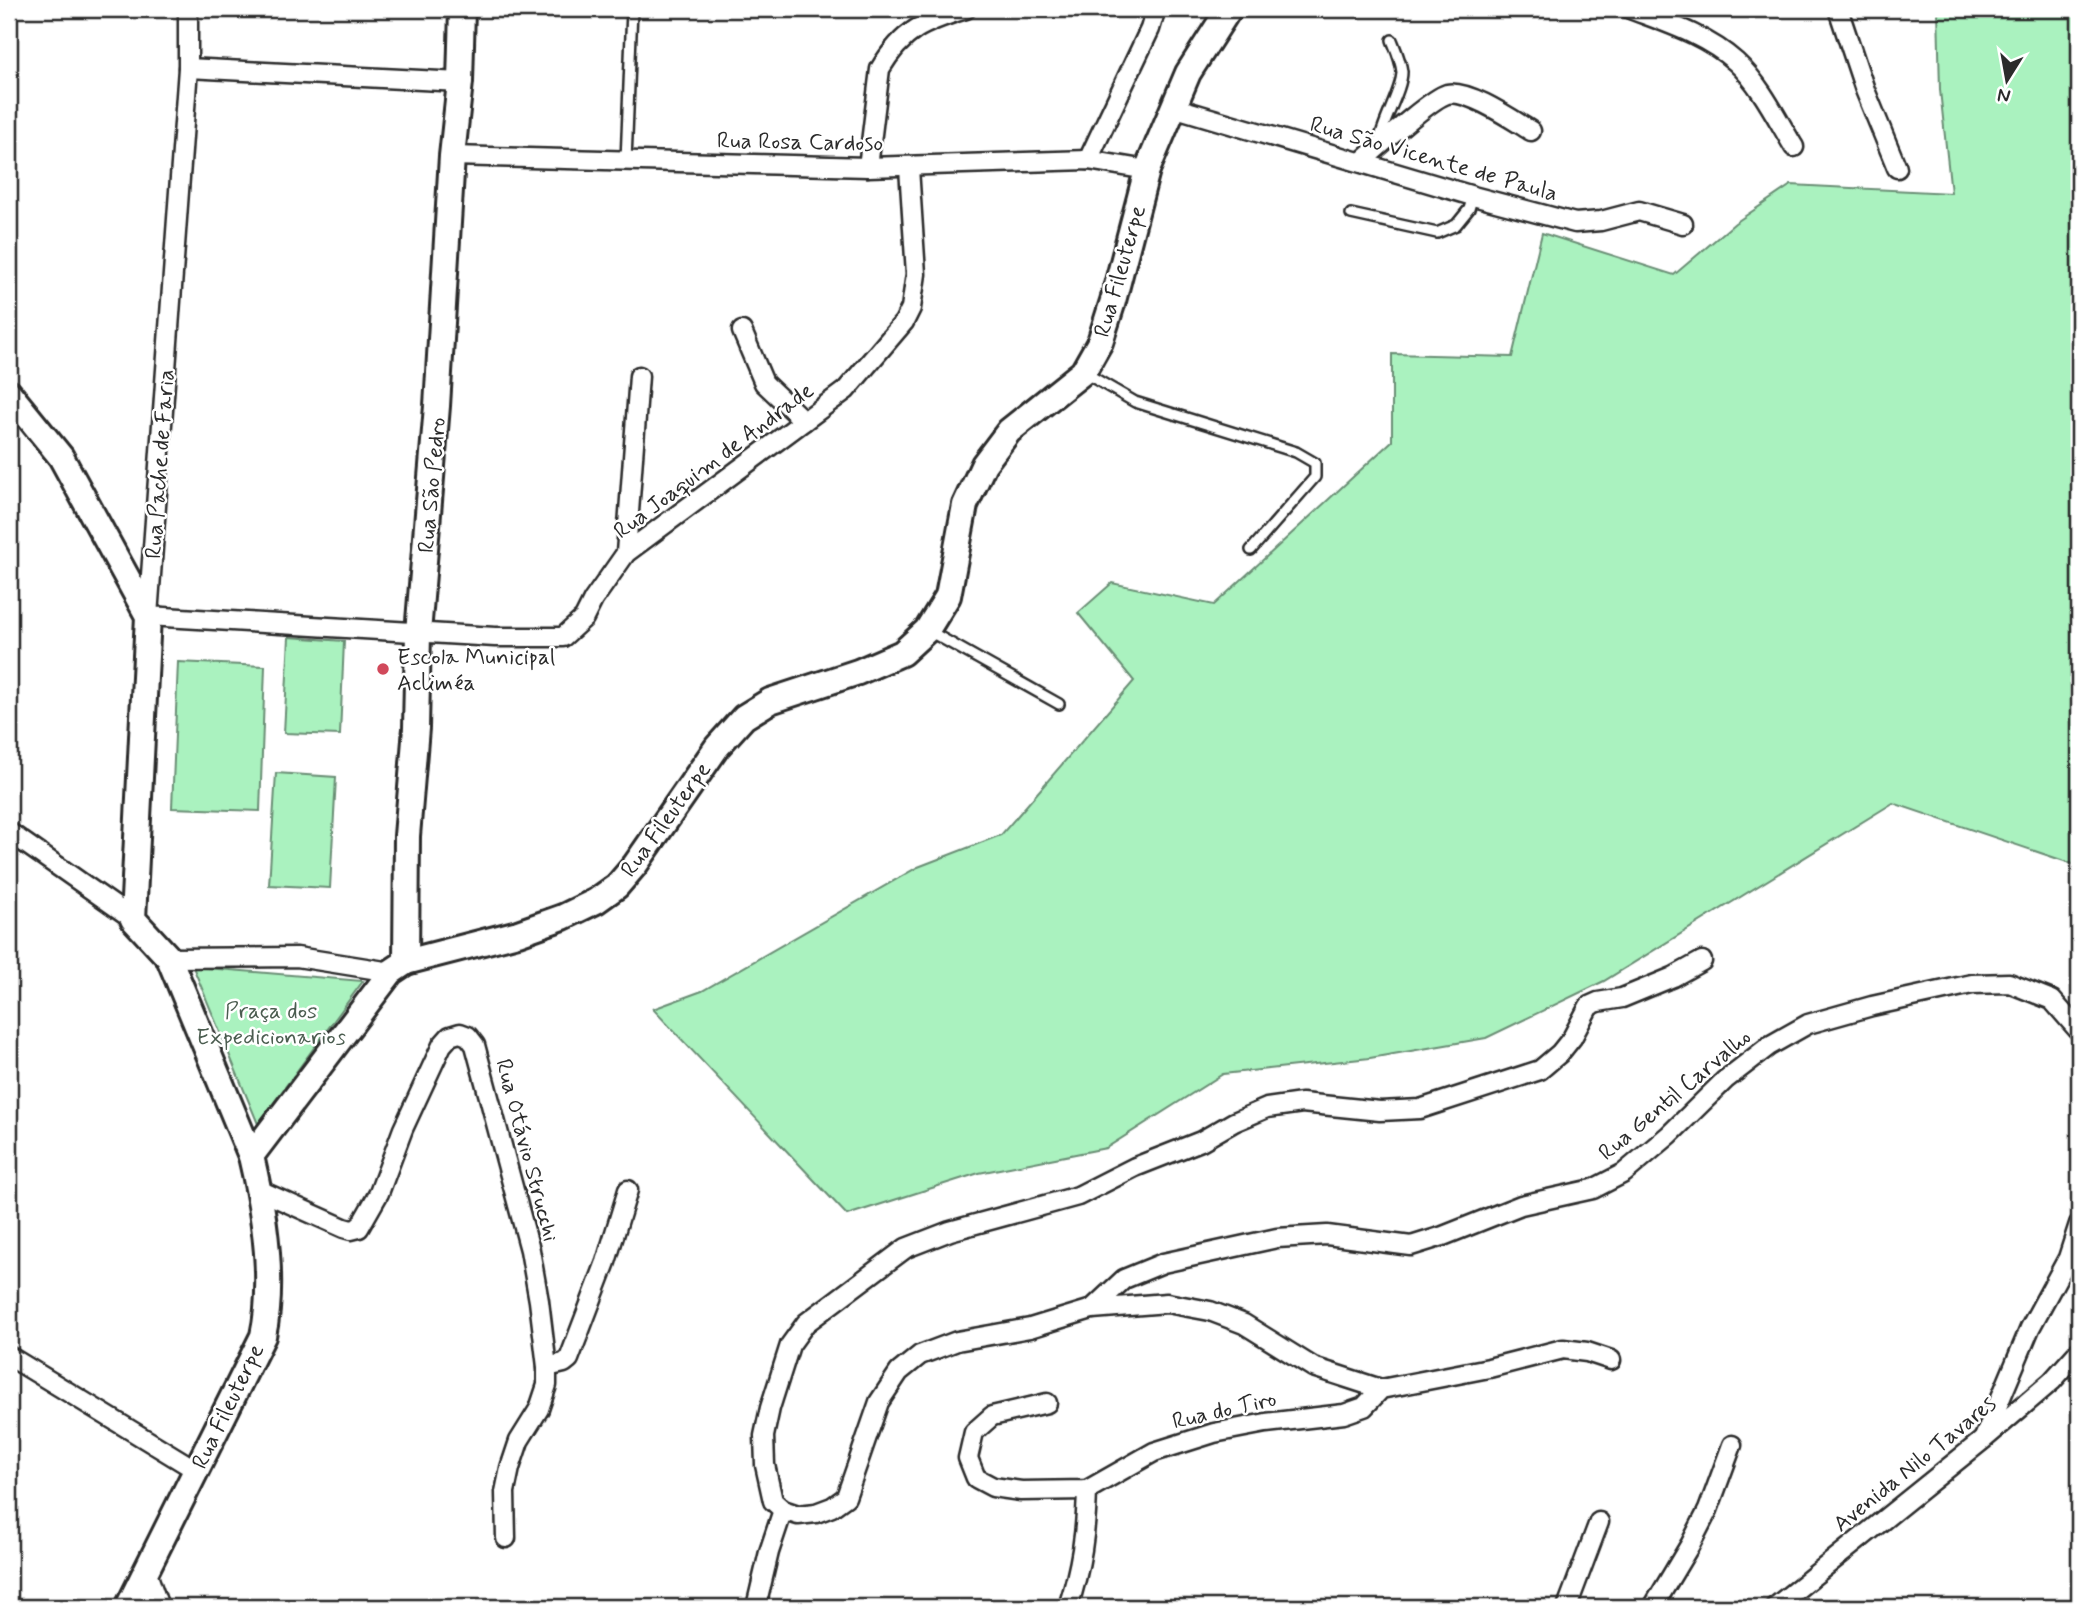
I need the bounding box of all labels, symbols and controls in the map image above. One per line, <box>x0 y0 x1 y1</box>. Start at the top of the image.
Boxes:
north arrow <box>1972 46 2042 116</box>
text: N <box>1995 82 2013 109</box>
street label: Rua São Vicente de Paula <box>1306 110 1561 210</box>
street label: Rua Rosa Cardoso <box>716 127 883 159</box>
street label: Rua Fileuterpe <box>1088 202 1154 341</box>
street label: Rua Pache de Faria <box>139 368 183 560</box>
street label: Rua Joaquim de Andrade <box>608 376 820 547</box>
street label: Rua São Pedro <box>412 416 454 554</box>
place label: Escola Municipal Acliméa <box>397 643 555 699</box>
marker: Escola Municipal Acliméa <box>375 661 391 677</box>
street label: Rua Fileuterpe <box>615 756 719 884</box>
park label: Praça dos Expedicionarios <box>196 997 346 1053</box>
street label: Rua Gentil Carvalho <box>1593 1023 1758 1168</box>
street label: Rua Otávio Strucchi <box>487 1056 565 1245</box>
street label: Rua Fileuterpe <box>186 1339 272 1474</box>
street label: Rua do Tiro <box>1169 1384 1279 1437</box>
street label: Avenida Nilo Tavares <box>1827 1389 2003 1540</box>

